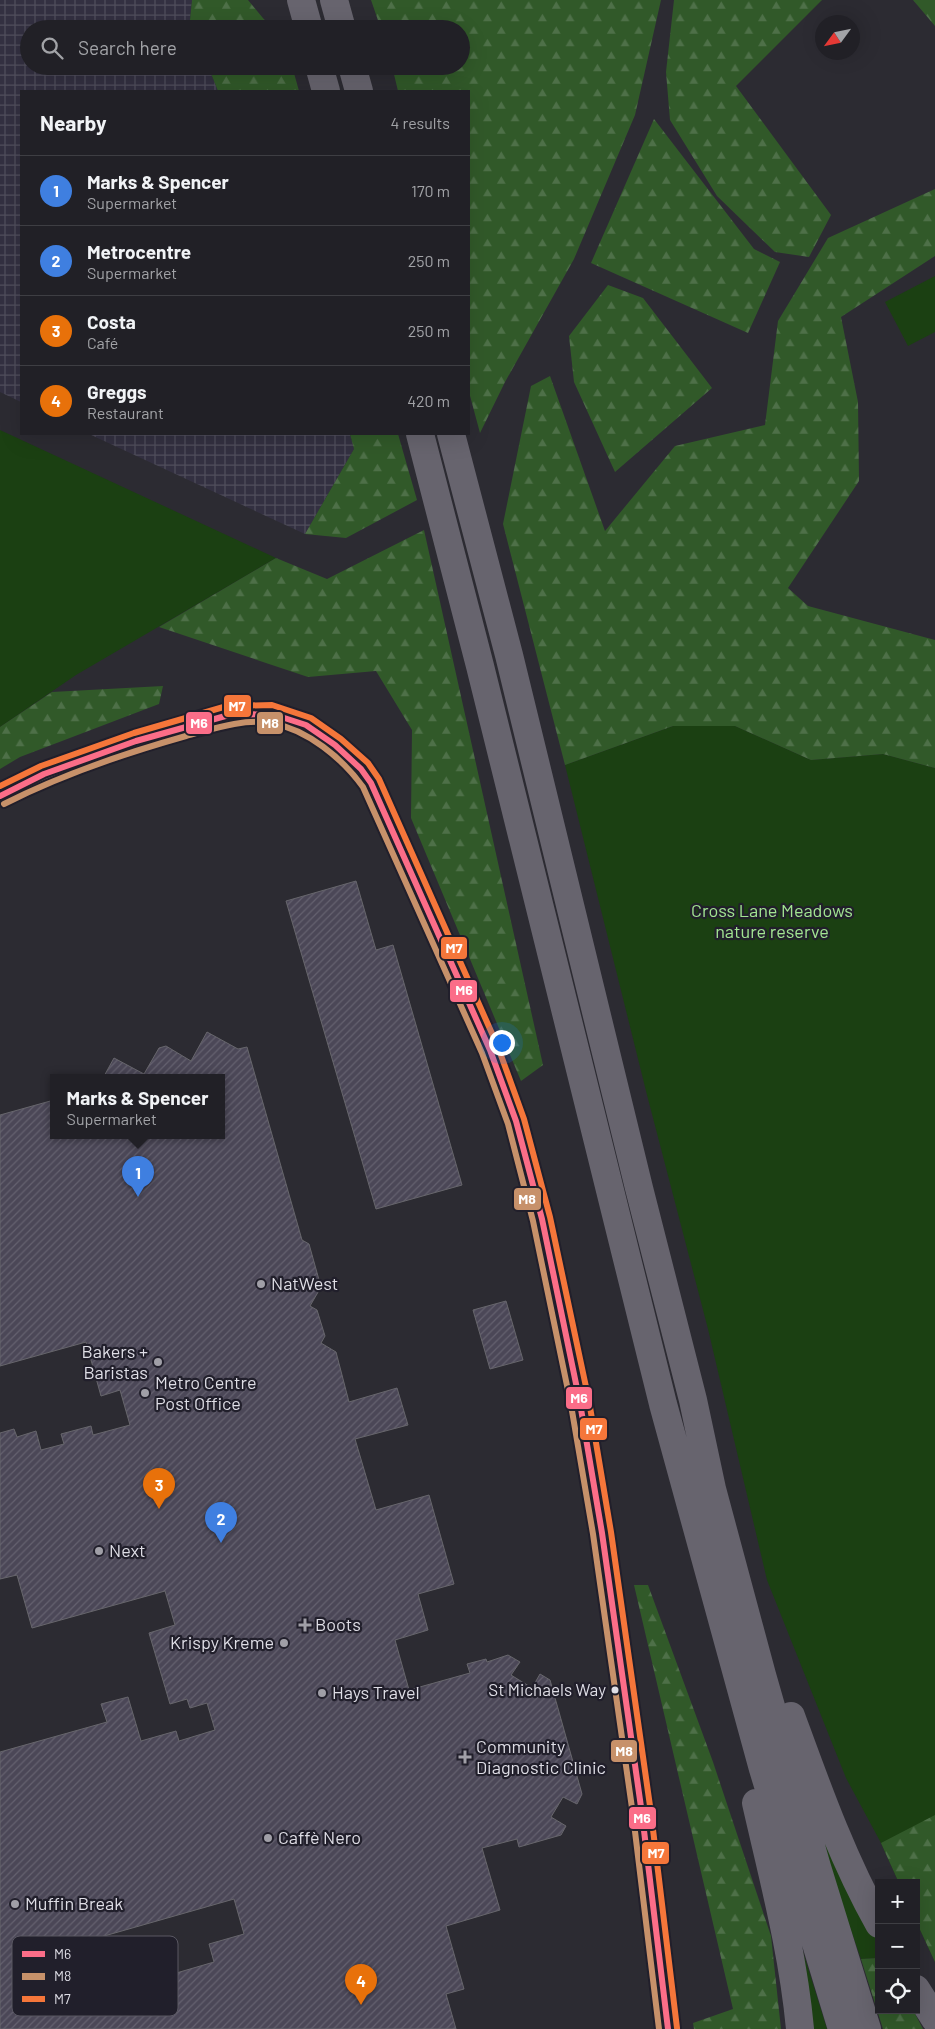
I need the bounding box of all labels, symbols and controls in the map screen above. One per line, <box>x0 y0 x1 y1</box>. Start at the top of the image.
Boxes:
north arrow <box>815 15 860 60</box>
search box <box>20 20 470 75</box>
icon: search <box>38 34 66 62</box>
text: Search here <box>78 36 177 59</box>
text: Nearby <box>40 110 106 135</box>
text: 4 results <box>390 113 450 132</box>
text: Marks & Spencer <box>87 170 229 193</box>
text: 1 <box>53 181 59 200</box>
text: 170 m <box>411 181 450 200</box>
text: Supermarket <box>87 193 177 212</box>
text: Metrocentre <box>87 240 191 263</box>
text: 2 <box>52 251 60 270</box>
text: 250 m <box>408 251 450 270</box>
text: Supermarket <box>87 263 177 282</box>
text: Costa <box>87 310 136 333</box>
text: 3 <box>52 321 60 340</box>
text: 250 m <box>408 321 450 340</box>
text: Café <box>87 333 118 352</box>
text: Greggs <box>87 380 147 403</box>
text: 4 <box>51 391 61 410</box>
text: 420 m <box>407 391 450 410</box>
text: Restaurant <box>87 403 164 422</box>
line badge: M7 <box>223 694 252 718</box>
text: M7 <box>229 697 246 714</box>
line badge: M6 <box>185 711 213 735</box>
line badge: M8 <box>256 711 284 735</box>
text: M6 <box>190 714 208 731</box>
text: M8 <box>261 714 279 731</box>
park label: Cross Lane Meadows nature reserve <box>691 899 853 942</box>
line badge: M7 <box>440 936 468 960</box>
text: M7 <box>446 939 463 956</box>
line badge: M6 <box>449 979 478 1003</box>
text: M6 <box>455 981 473 998</box>
your location <box>489 1030 515 1056</box>
popup <box>50 1074 225 1139</box>
text: Marks & Spencer <box>67 1086 208 1109</box>
text: Supermarket <box>67 1109 157 1128</box>
pin: 1 <box>122 1156 154 1197</box>
line badge: M8 <box>513 1187 542 1211</box>
text: M8 <box>518 1190 536 1207</box>
place label: NatWest <box>271 1272 338 1294</box>
marker: NatWest <box>255 1278 267 1290</box>
place label: Bakers + Baristas <box>82 1340 148 1383</box>
marker: Bakers + Baristas <box>152 1356 164 1368</box>
place label: Metro Centre Post Office <box>155 1371 257 1414</box>
line badge: M6 <box>565 1386 593 1410</box>
marker: Metro Centre Post Office <box>139 1387 151 1399</box>
text: M6 <box>570 1389 588 1406</box>
line badge: M7 <box>579 1417 608 1441</box>
text: M7 <box>586 1420 603 1437</box>
pin: 3 <box>143 1468 175 1509</box>
pin: 2 <box>205 1502 237 1543</box>
place label: Next <box>109 1539 146 1561</box>
marker: Next <box>93 1545 105 1557</box>
place label: Boots <box>315 1613 361 1635</box>
marker: Boots <box>299 1619 311 1631</box>
place label: Krispy Kreme <box>170 1631 274 1653</box>
marker: Krispy Kreme <box>278 1637 290 1649</box>
place label: St Michaels Way <box>488 1679 606 1699</box>
place label: Hays Travel <box>332 1681 420 1703</box>
marker: St Michaels Way <box>610 1685 620 1695</box>
marker: Hays Travel <box>316 1687 328 1699</box>
place label: Community Diagnostic Clinic <box>476 1735 606 1778</box>
line badge: M8 <box>610 1739 638 1763</box>
text: M8 <box>615 1742 633 1759</box>
marker: Community Diagnostic Clinic <box>458 1750 472 1764</box>
line badge: M6 <box>628 1806 657 1830</box>
text: M6 <box>633 1809 651 1826</box>
place label: Caffè Nero <box>278 1826 361 1848</box>
marker: Caffè Nero <box>262 1832 274 1844</box>
line badge: M7 <box>641 1841 670 1865</box>
text: M7 <box>648 1844 665 1861</box>
map controls <box>875 1879 920 2014</box>
button: + <box>875 1879 920 1924</box>
place label: Muffin Break <box>25 1892 123 1914</box>
marker: Muffin Break <box>9 1898 21 1910</box>
button: − <box>875 1924 920 1969</box>
legend <box>12 1936 178 2016</box>
text: M6 <box>54 1945 71 1962</box>
pin: 4 <box>345 1964 377 2005</box>
text: M8 <box>54 1967 71 1984</box>
button: locate <box>875 1969 920 2014</box>
text: M7 <box>54 1990 71 2007</box>

